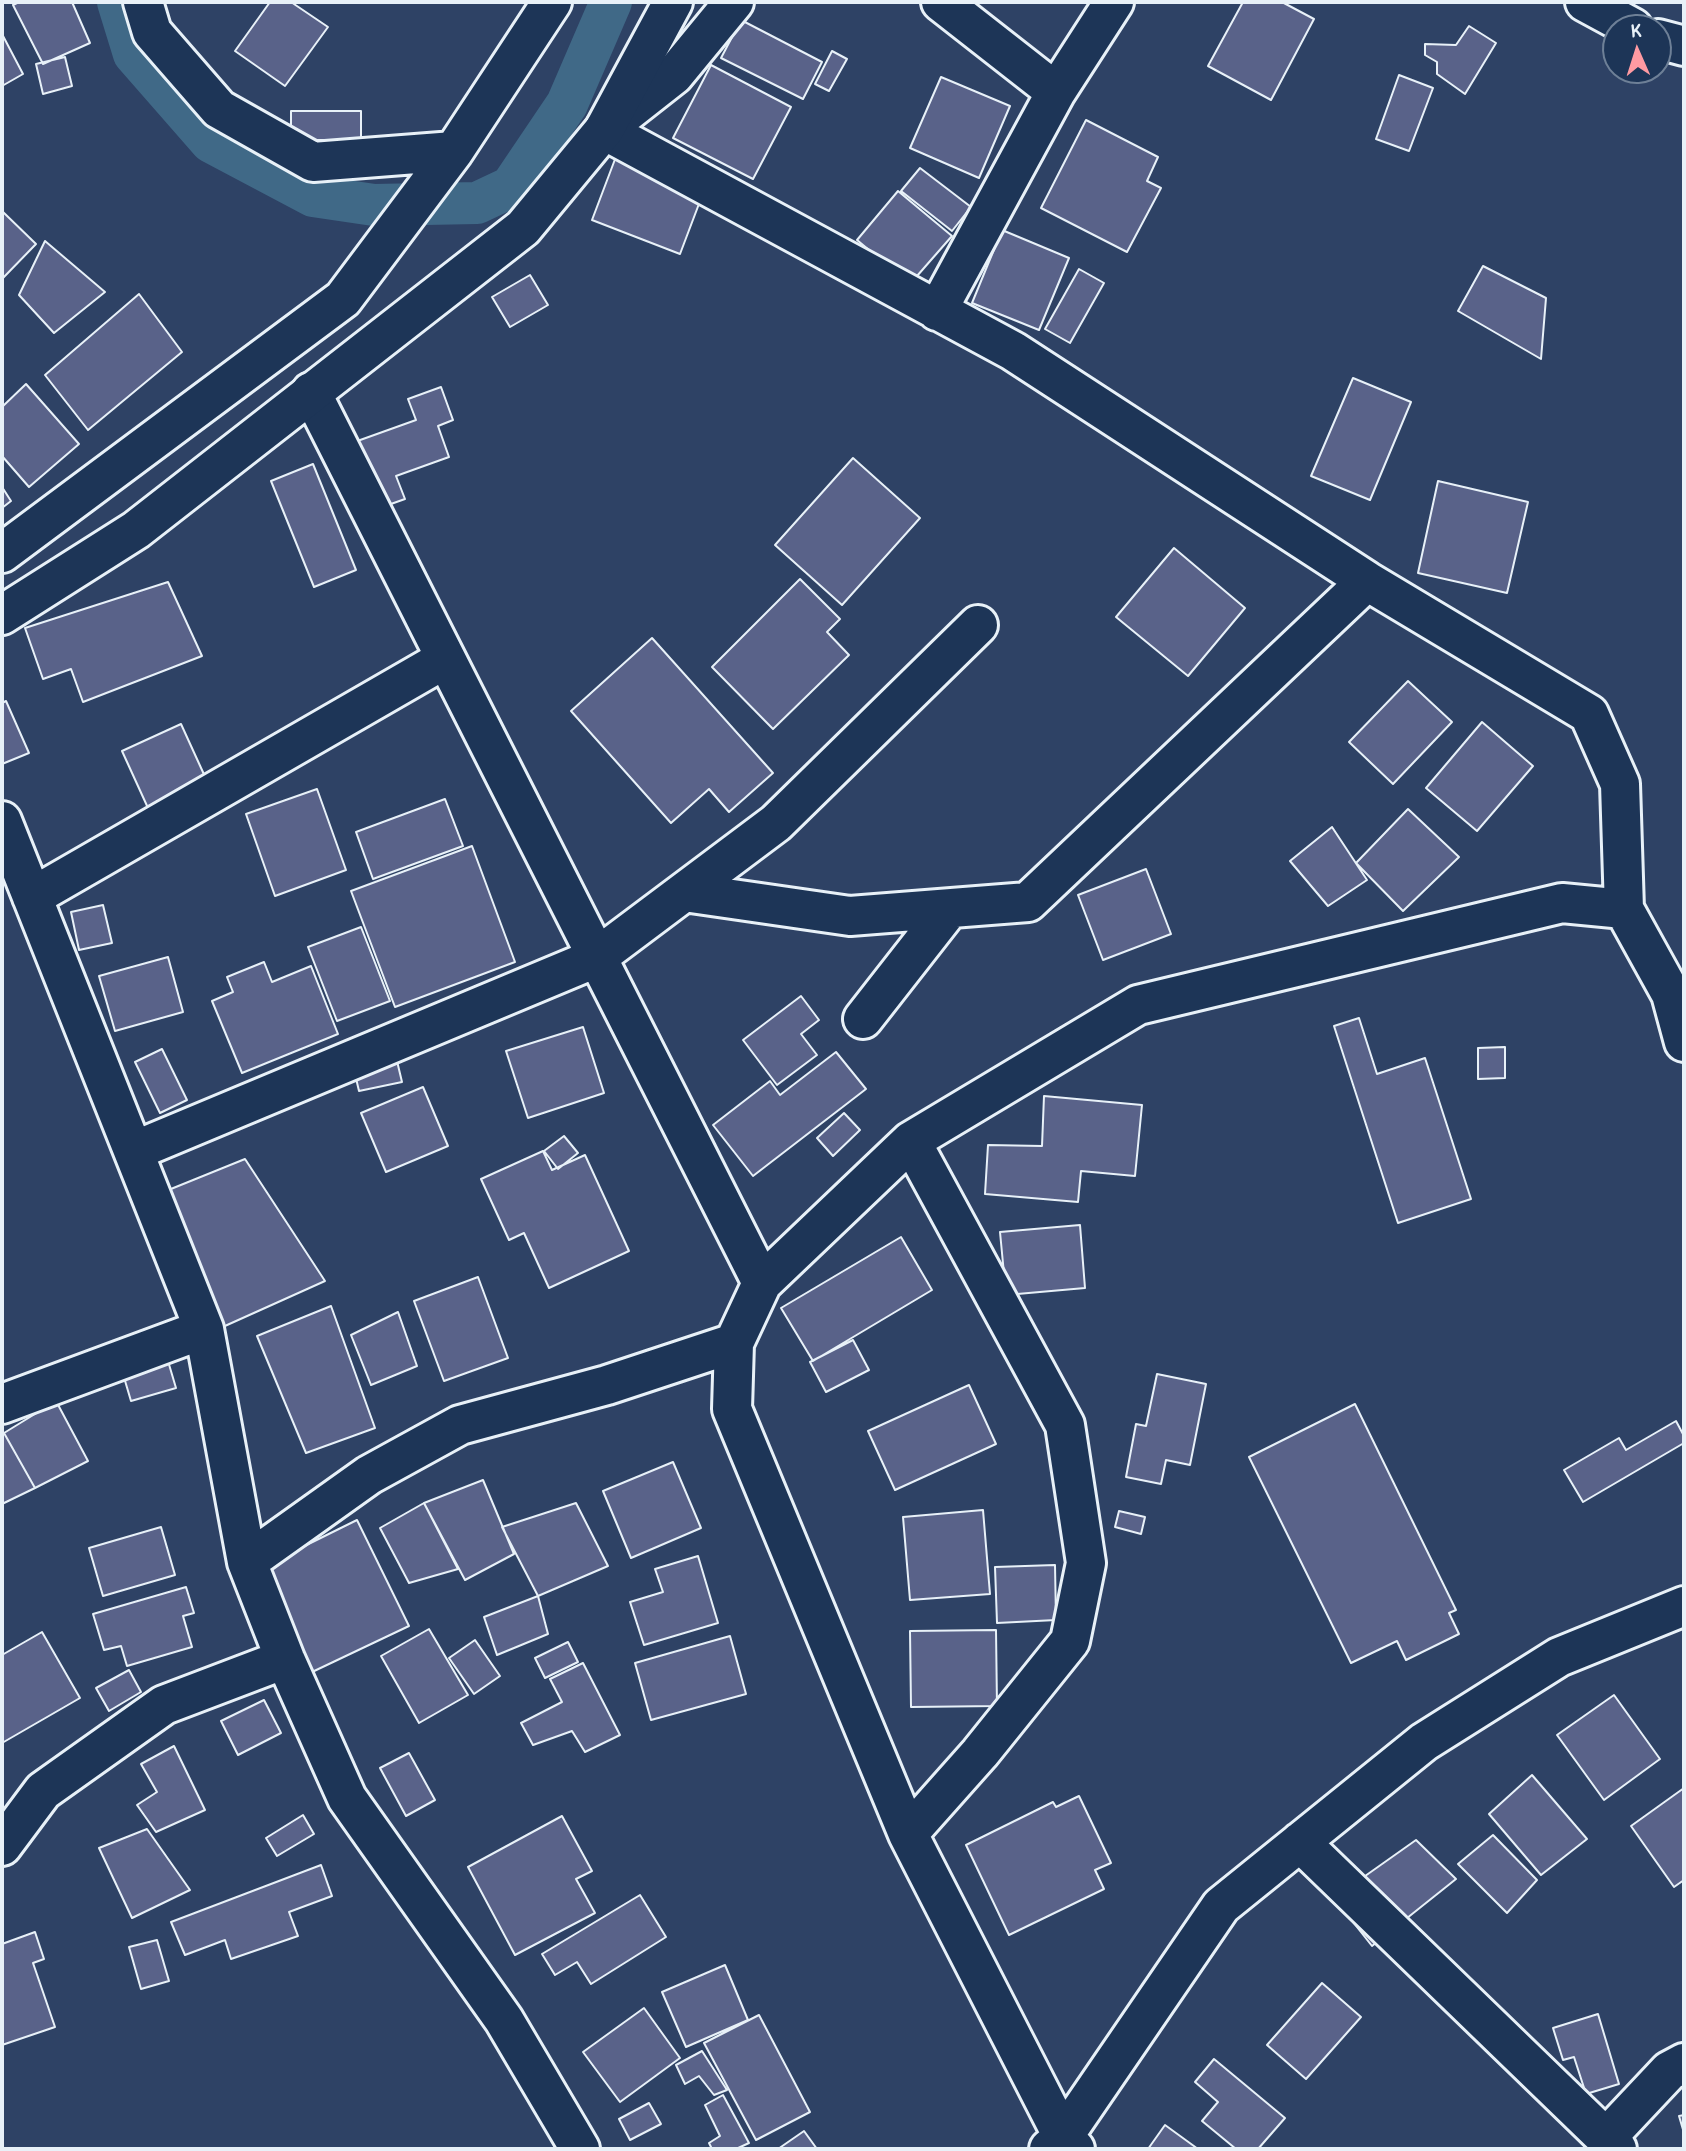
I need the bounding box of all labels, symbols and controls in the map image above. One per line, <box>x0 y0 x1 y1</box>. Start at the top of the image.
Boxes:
north arrow <box>1602 14 1672 84</box>
text: K <box>1630 17 1642 43</box>

